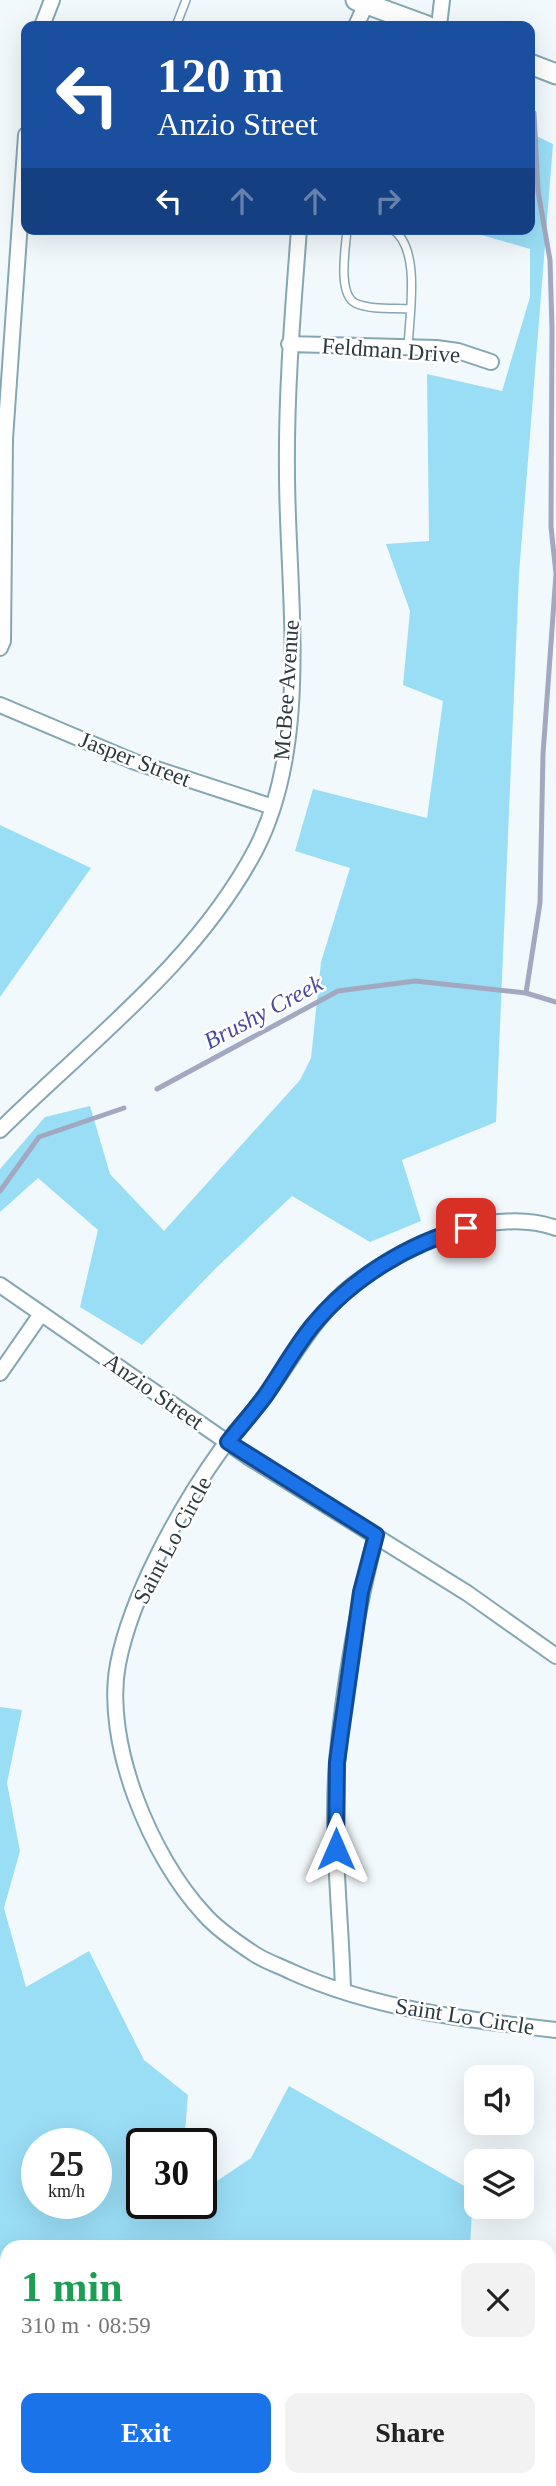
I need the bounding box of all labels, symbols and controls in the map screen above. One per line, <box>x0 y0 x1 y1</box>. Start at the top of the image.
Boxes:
text: 120 m <box>157 48 284 103</box>
icon: left <box>42 49 133 140</box>
text: Anzio Street <box>157 106 318 142</box>
icon: left <box>150 182 188 220</box>
icon: ahead <box>223 182 261 220</box>
icon: ahead <box>296 182 334 220</box>
icon: right <box>369 182 407 220</box>
street label: Feldman Drive <box>321 333 461 368</box>
street label: McBee Avenue <box>269 619 304 761</box>
street label: Jasper Street <box>76 727 194 792</box>
water label: Brushy Creek <box>199 970 327 1054</box>
pin <box>436 1198 496 1258</box>
icon: arrive <box>447 1209 485 1247</box>
street label: Anzio Street <box>99 1348 209 1435</box>
street label: Saint Lo Circle <box>128 1472 216 1608</box>
position arrow <box>299 1812 373 1886</box>
street label: Saint Lo Circle <box>394 1993 536 2040</box>
map controls <box>464 2065 534 2219</box>
button: sound <box>464 2065 534 2135</box>
speed limit sign: 30 <box>126 2128 217 2219</box>
text: 25 <box>49 2145 84 2184</box>
button: layers <box>464 2149 534 2219</box>
text: km/h <box>48 2181 85 2201</box>
button: close <box>461 2263 535 2337</box>
text: 1 min <box>21 2264 123 2310</box>
text: 310 m · 08:59 <box>21 2313 151 2338</box>
button: Exit <box>21 2393 271 2473</box>
button: Share <box>285 2393 535 2473</box>

